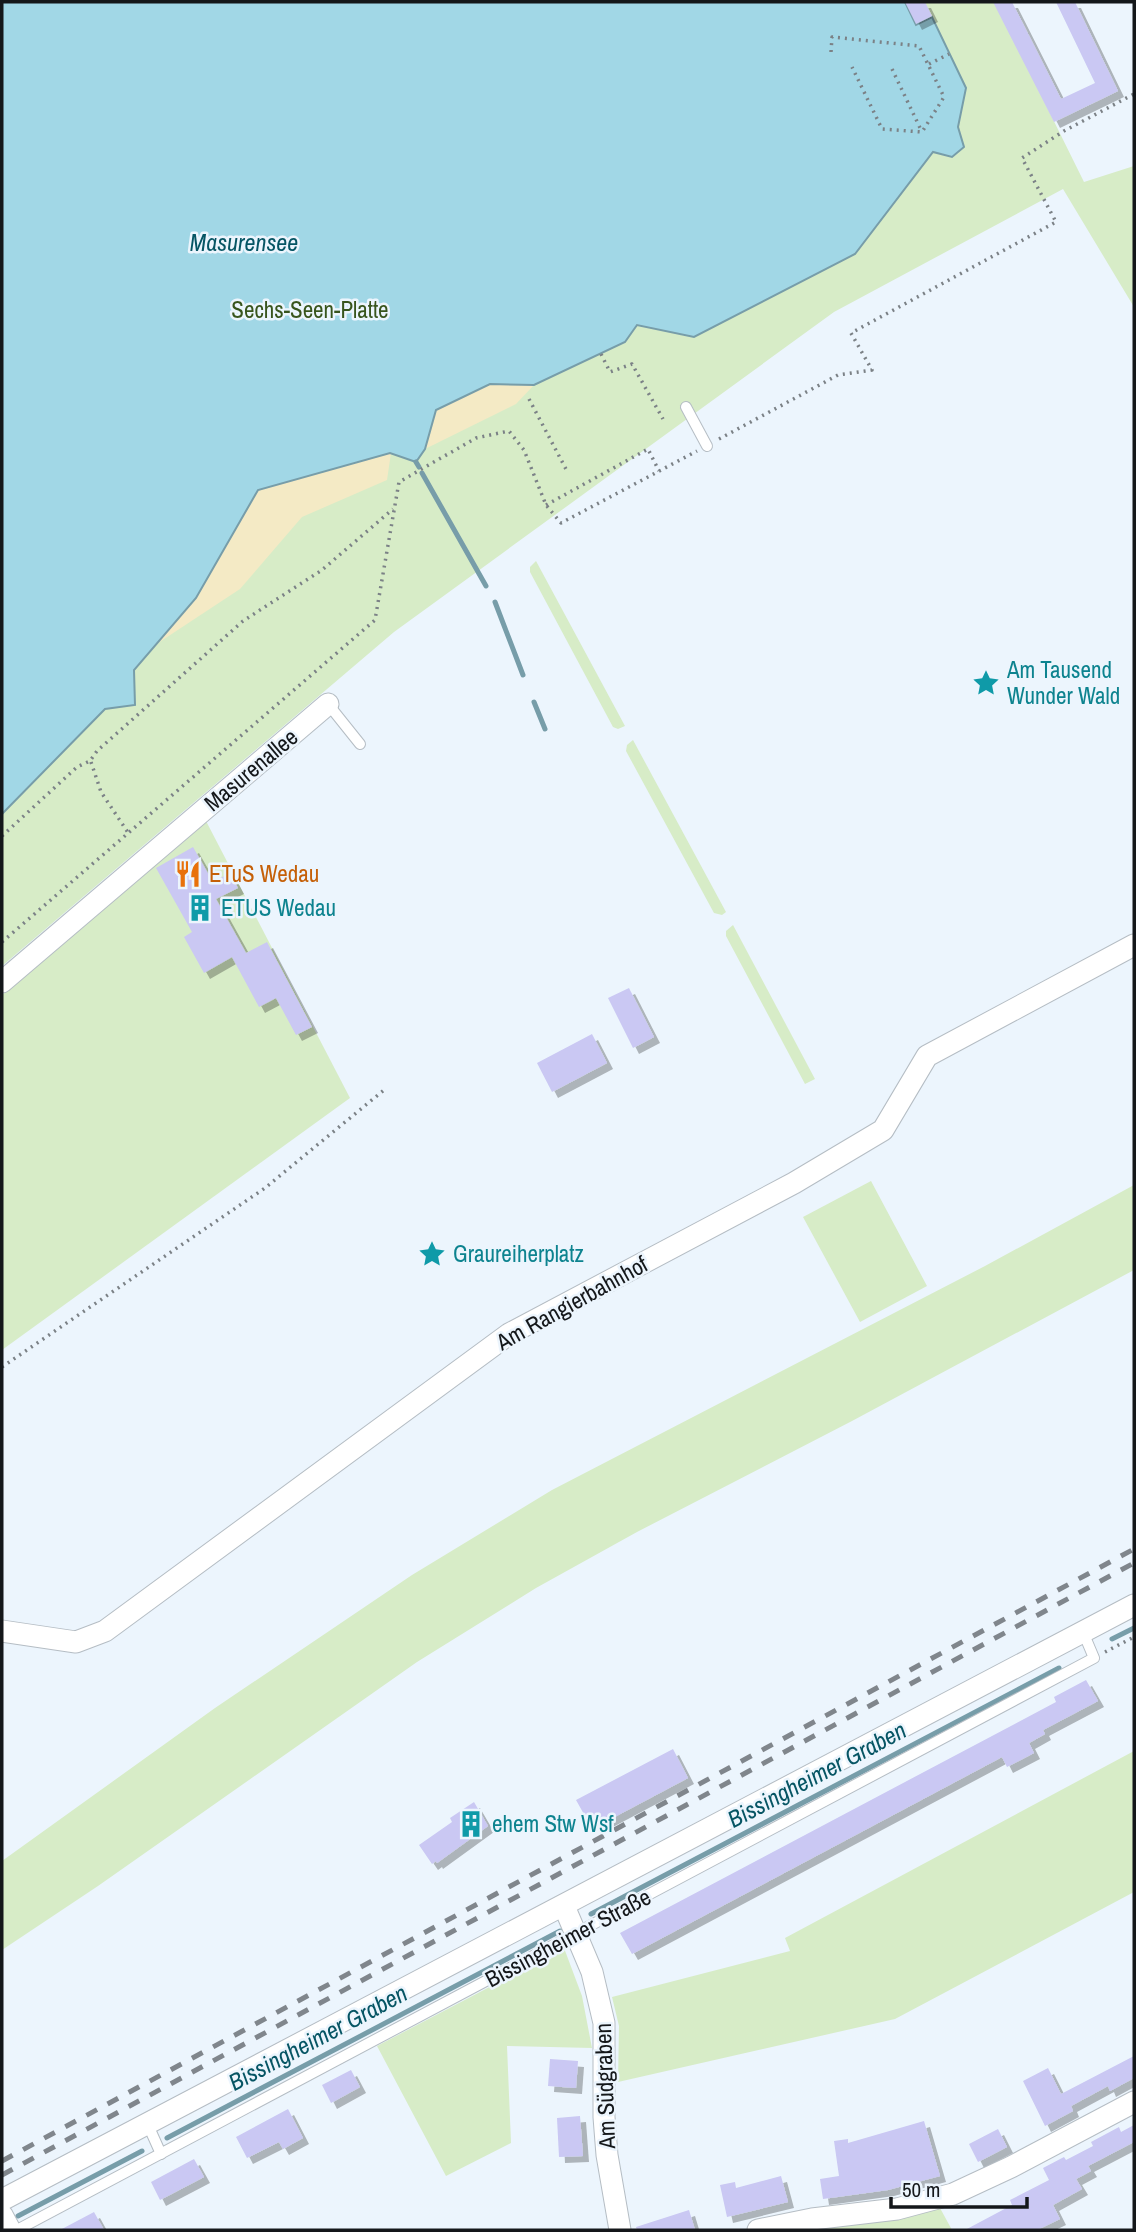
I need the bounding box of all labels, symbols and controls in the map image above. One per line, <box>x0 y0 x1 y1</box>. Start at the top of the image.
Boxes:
water label: Masurensee <box>190 226 298 258</box>
park label: Sechs-Seen-Platte <box>231 294 389 325</box>
place label: Am Tausend Wunder Wald <box>1006 654 1120 711</box>
place icon: Am Tausend Wunder Wald <box>971 668 1001 698</box>
street label: Masurenallee <box>197 721 304 818</box>
place label: ETuS Wedau <box>209 858 319 889</box>
restaurant icon: ETuS Wedau <box>173 859 203 889</box>
place label: ETUS Wedau <box>221 892 336 923</box>
building icon: ETUS Wedau <box>185 893 215 923</box>
place label: Graureiherplatz <box>453 1238 584 1269</box>
place icon: Graureiherplatz <box>417 1239 447 1269</box>
street label: Am Rangierbahnhof <box>490 1248 654 1358</box>
water label: Bissingheimer Graben <box>722 1714 911 1835</box>
place label: ehem Stw Wsf <box>492 1808 614 1839</box>
building icon: ehem Stw Wsf <box>456 1809 486 1839</box>
street label: Bissingheimer Straße <box>479 1881 656 1994</box>
water label: Bissingheimer Graben <box>223 1977 412 2098</box>
street label: Am Südgraben <box>587 2023 622 2150</box>
scale bar <box>891 2166 1028 2210</box>
text: 50 m <box>902 2175 940 2204</box>

